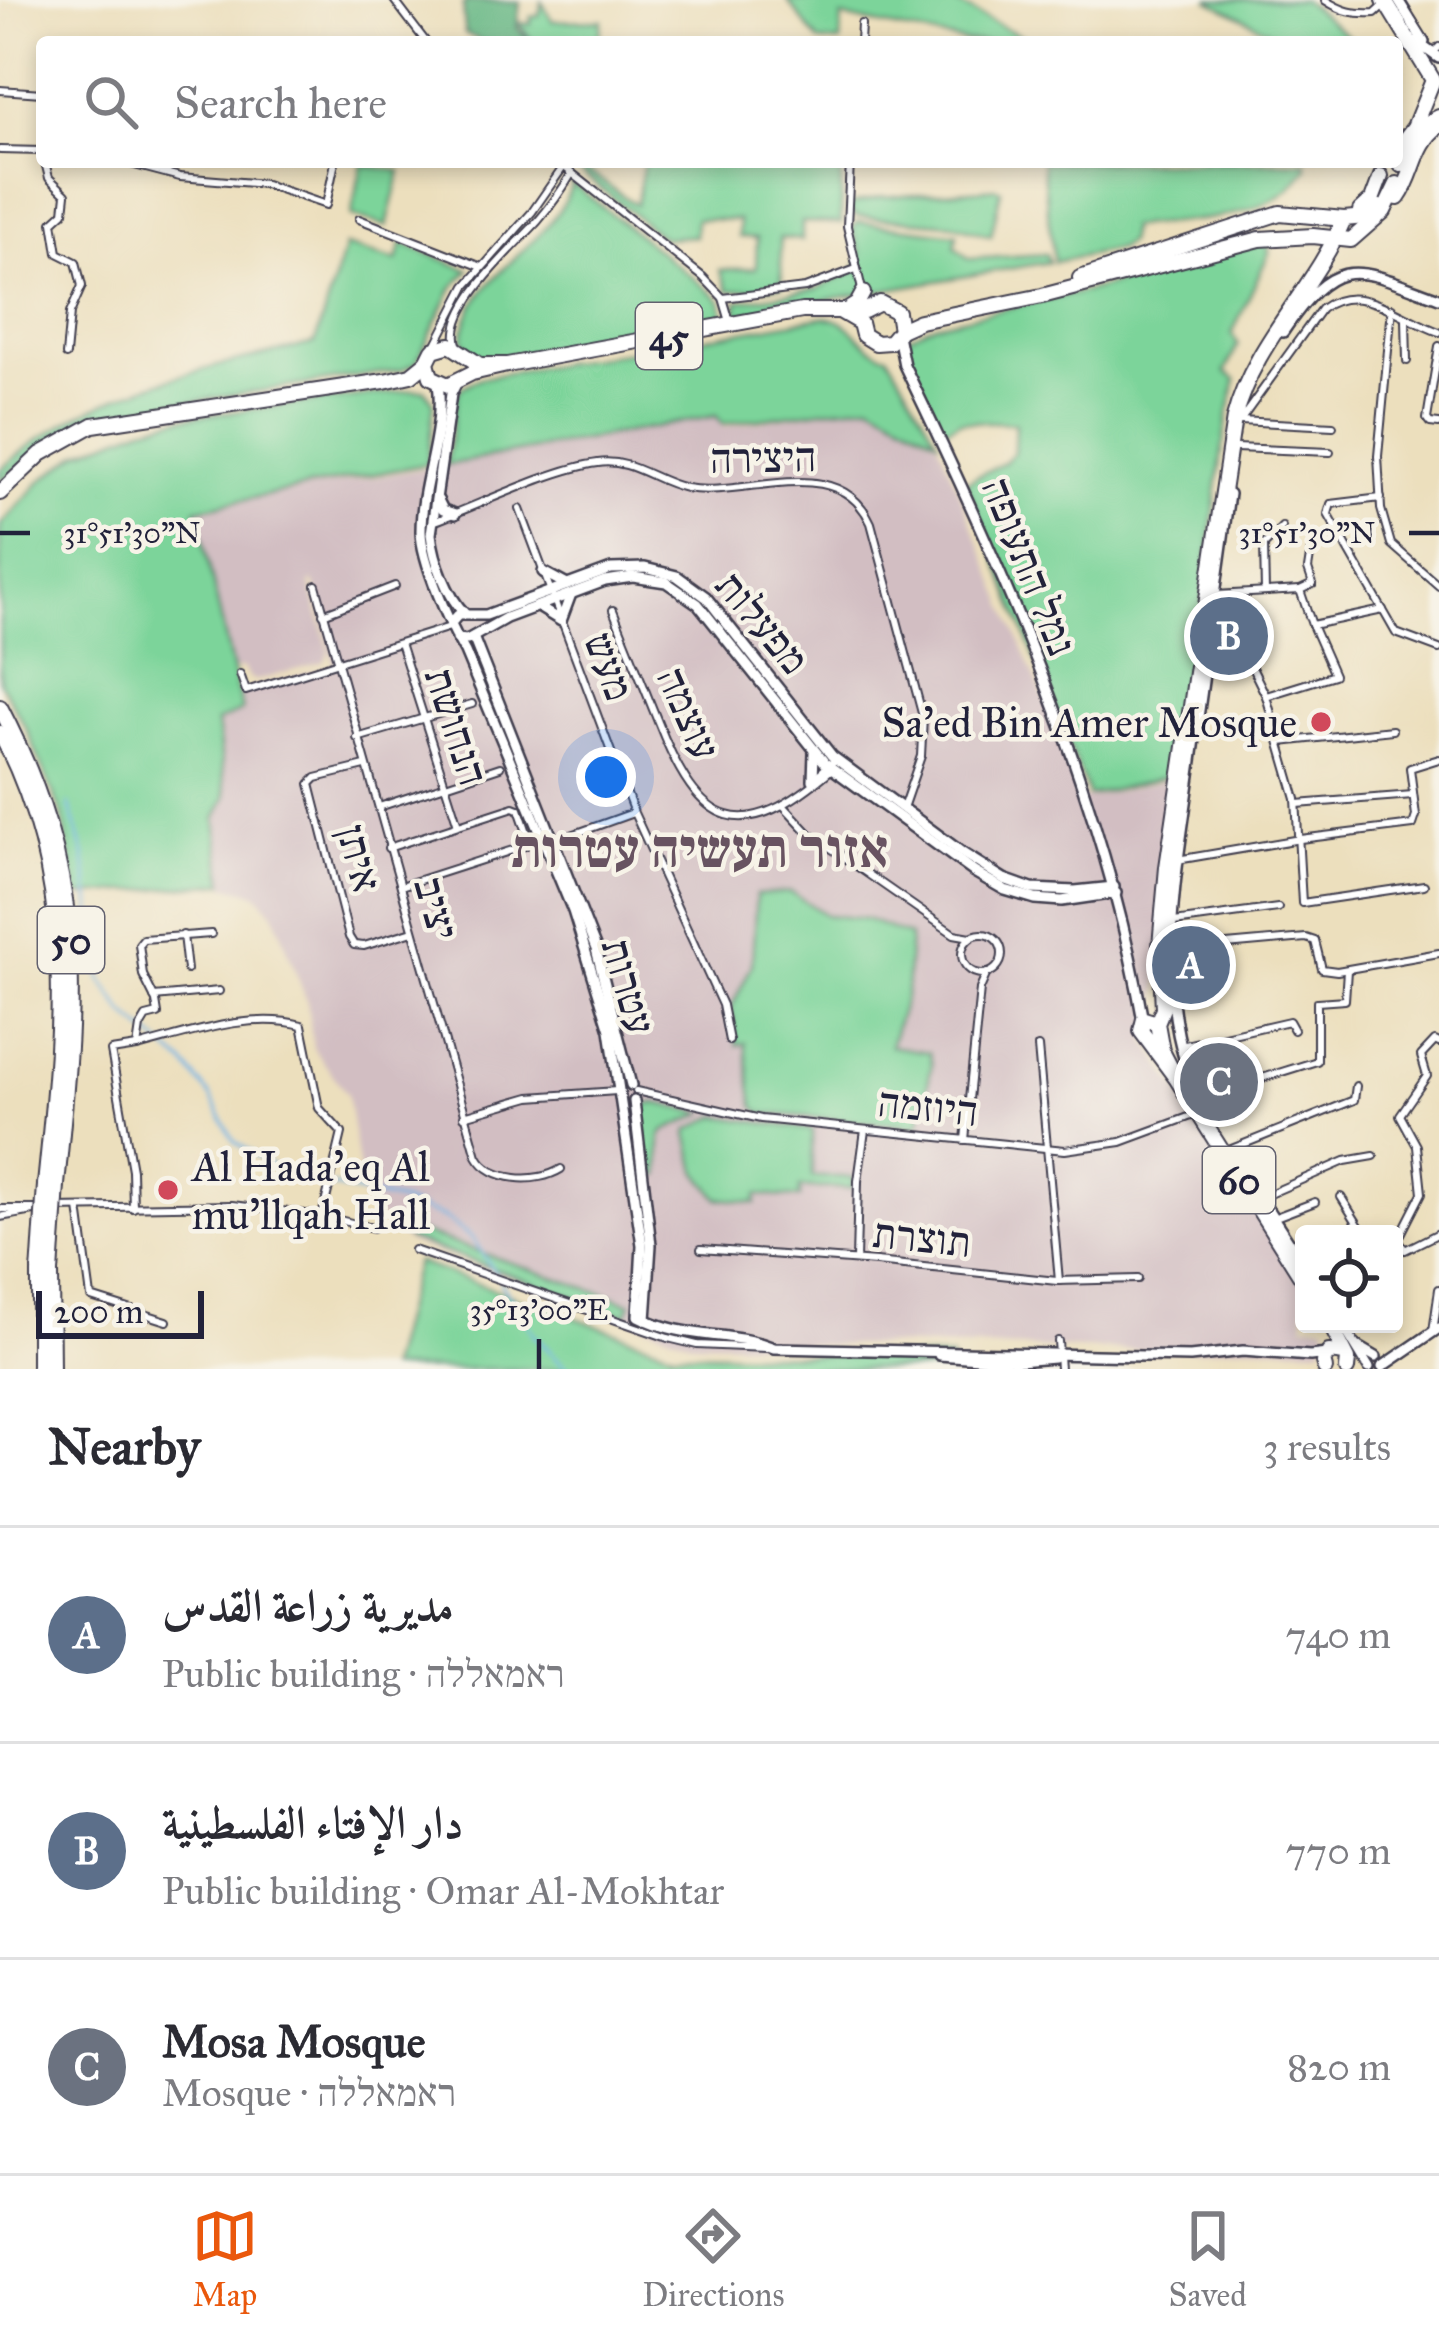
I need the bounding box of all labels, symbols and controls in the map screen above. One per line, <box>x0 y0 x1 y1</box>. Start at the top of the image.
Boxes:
search box <box>36 36 1403 168</box>
icon: search <box>78 69 144 135</box>
text: Search here <box>174 75 387 130</box>
road number: 45 <box>636 303 702 369</box>
street label: היצירה <box>709 431 817 485</box>
street label: נמל התעופה <box>970 470 1088 663</box>
text: 31°51'30"N <box>64 515 200 551</box>
text: 31°51'30"N <box>1239 515 1375 551</box>
street label: מפעלות <box>704 560 820 685</box>
pin: B <box>1190 591 1268 681</box>
street label: מעש <box>573 625 646 708</box>
street label: עוצמה <box>645 659 731 768</box>
street label: הנחושת <box>413 661 499 792</box>
place label: Sa'ed Bin Amer Mosque <box>881 697 1297 749</box>
marker: Sa'ed Bin Amer Mosque <box>1308 709 1334 735</box>
your location <box>576 747 636 807</box>
district label: אזור תעשיה עטרות <box>511 816 889 882</box>
street label: איתן <box>325 819 393 897</box>
street label: יציב <box>402 871 470 946</box>
road number: 50 <box>38 907 104 973</box>
pin: A <box>1152 920 1230 1010</box>
street label: עטרות <box>590 932 666 1040</box>
pin: C <box>1180 1037 1258 1127</box>
street label: היוזמה <box>875 1076 981 1138</box>
place label: Al Hada'eq Al mu'llqah Hall <box>190 1141 431 1241</box>
road number: 60 <box>1203 1147 1275 1213</box>
marker: Al Hada'eq Al mu'llqah Hall <box>155 1177 181 1203</box>
street label: תוצרת <box>870 1207 974 1269</box>
map controls <box>1295 1225 1403 1333</box>
button: locate <box>1295 1225 1403 1333</box>
scale bar <box>36 1285 204 1338</box>
text: 200 m <box>54 1292 144 1332</box>
text: 35°13'00"E <box>470 1292 608 1328</box>
text: Nearby <box>48 1416 200 1478</box>
text: 3 results <box>1263 1423 1391 1471</box>
text: مديرية زراعة القدس <box>162 1578 454 1633</box>
text: A <box>74 1611 100 1659</box>
text: 740 m <box>1286 1611 1391 1659</box>
text: Public building · ראמאללה <box>162 1650 565 1698</box>
text: دار الإفتاء الفلسطينية <box>162 1795 464 1850</box>
text: B <box>74 1827 100 1875</box>
text: 770 m <box>1286 1827 1391 1875</box>
text: Public building · Omar Al-Mokhtar <box>162 1867 724 1915</box>
text: Mosa Mosque <box>162 2014 426 2069</box>
text: C <box>74 2043 100 2091</box>
text: 820 m <box>1287 2043 1391 2091</box>
text: Mosque · ראמאללה <box>162 2069 456 2117</box>
tab: Map <box>192 2203 258 2315</box>
tab: Directions <box>642 2203 784 2315</box>
tab: Saved <box>1169 2203 1247 2315</box>

